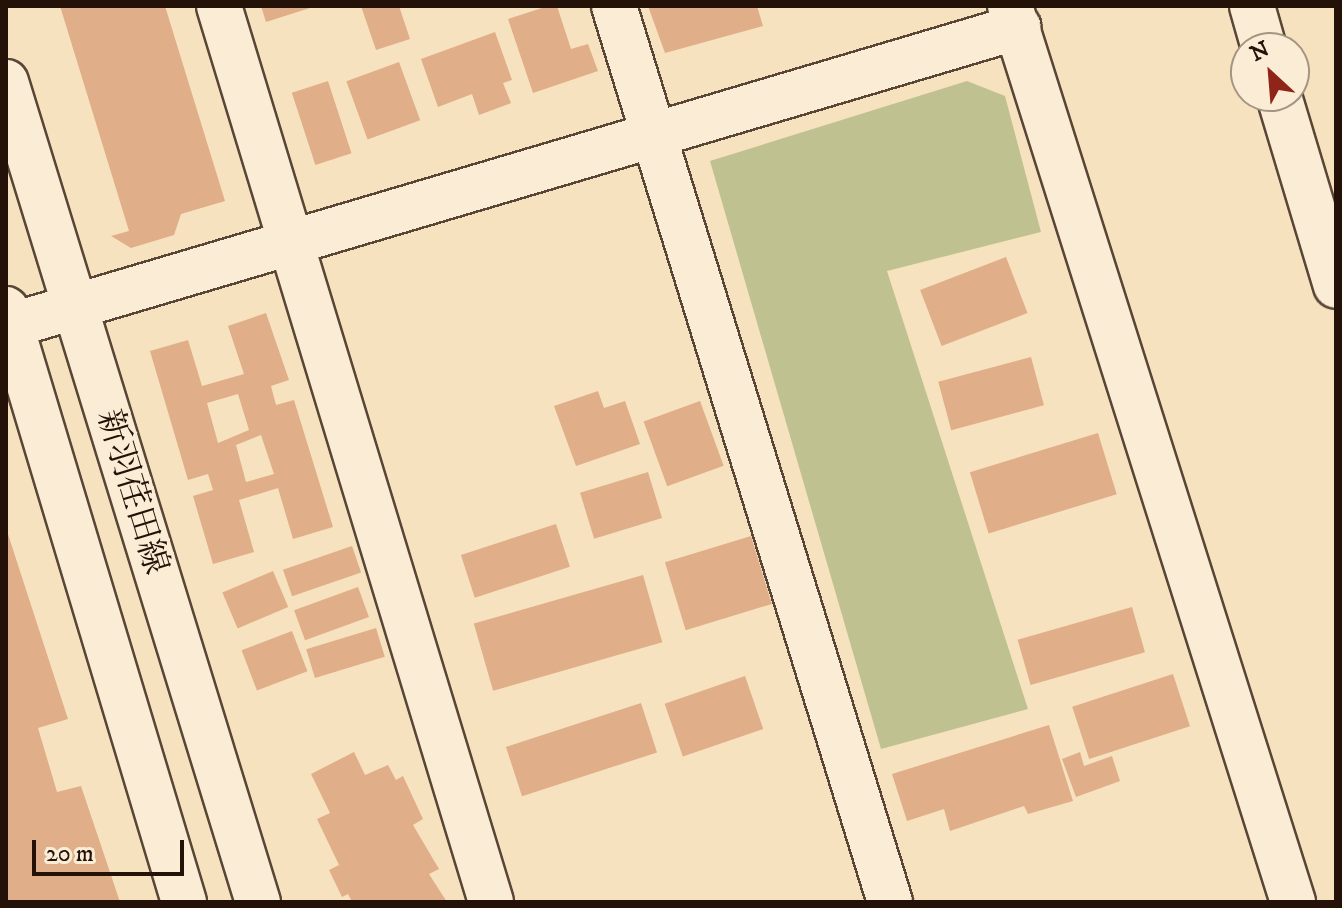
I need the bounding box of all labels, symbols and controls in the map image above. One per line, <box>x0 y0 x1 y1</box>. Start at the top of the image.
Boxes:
north arrow <box>1230 32 1310 112</box>
text: N <box>1246 36 1274 68</box>
street label: 新羽荏田線 <box>88 405 176 579</box>
scale bar <box>36 824 188 874</box>
text: 20 m <box>46 839 94 869</box>

